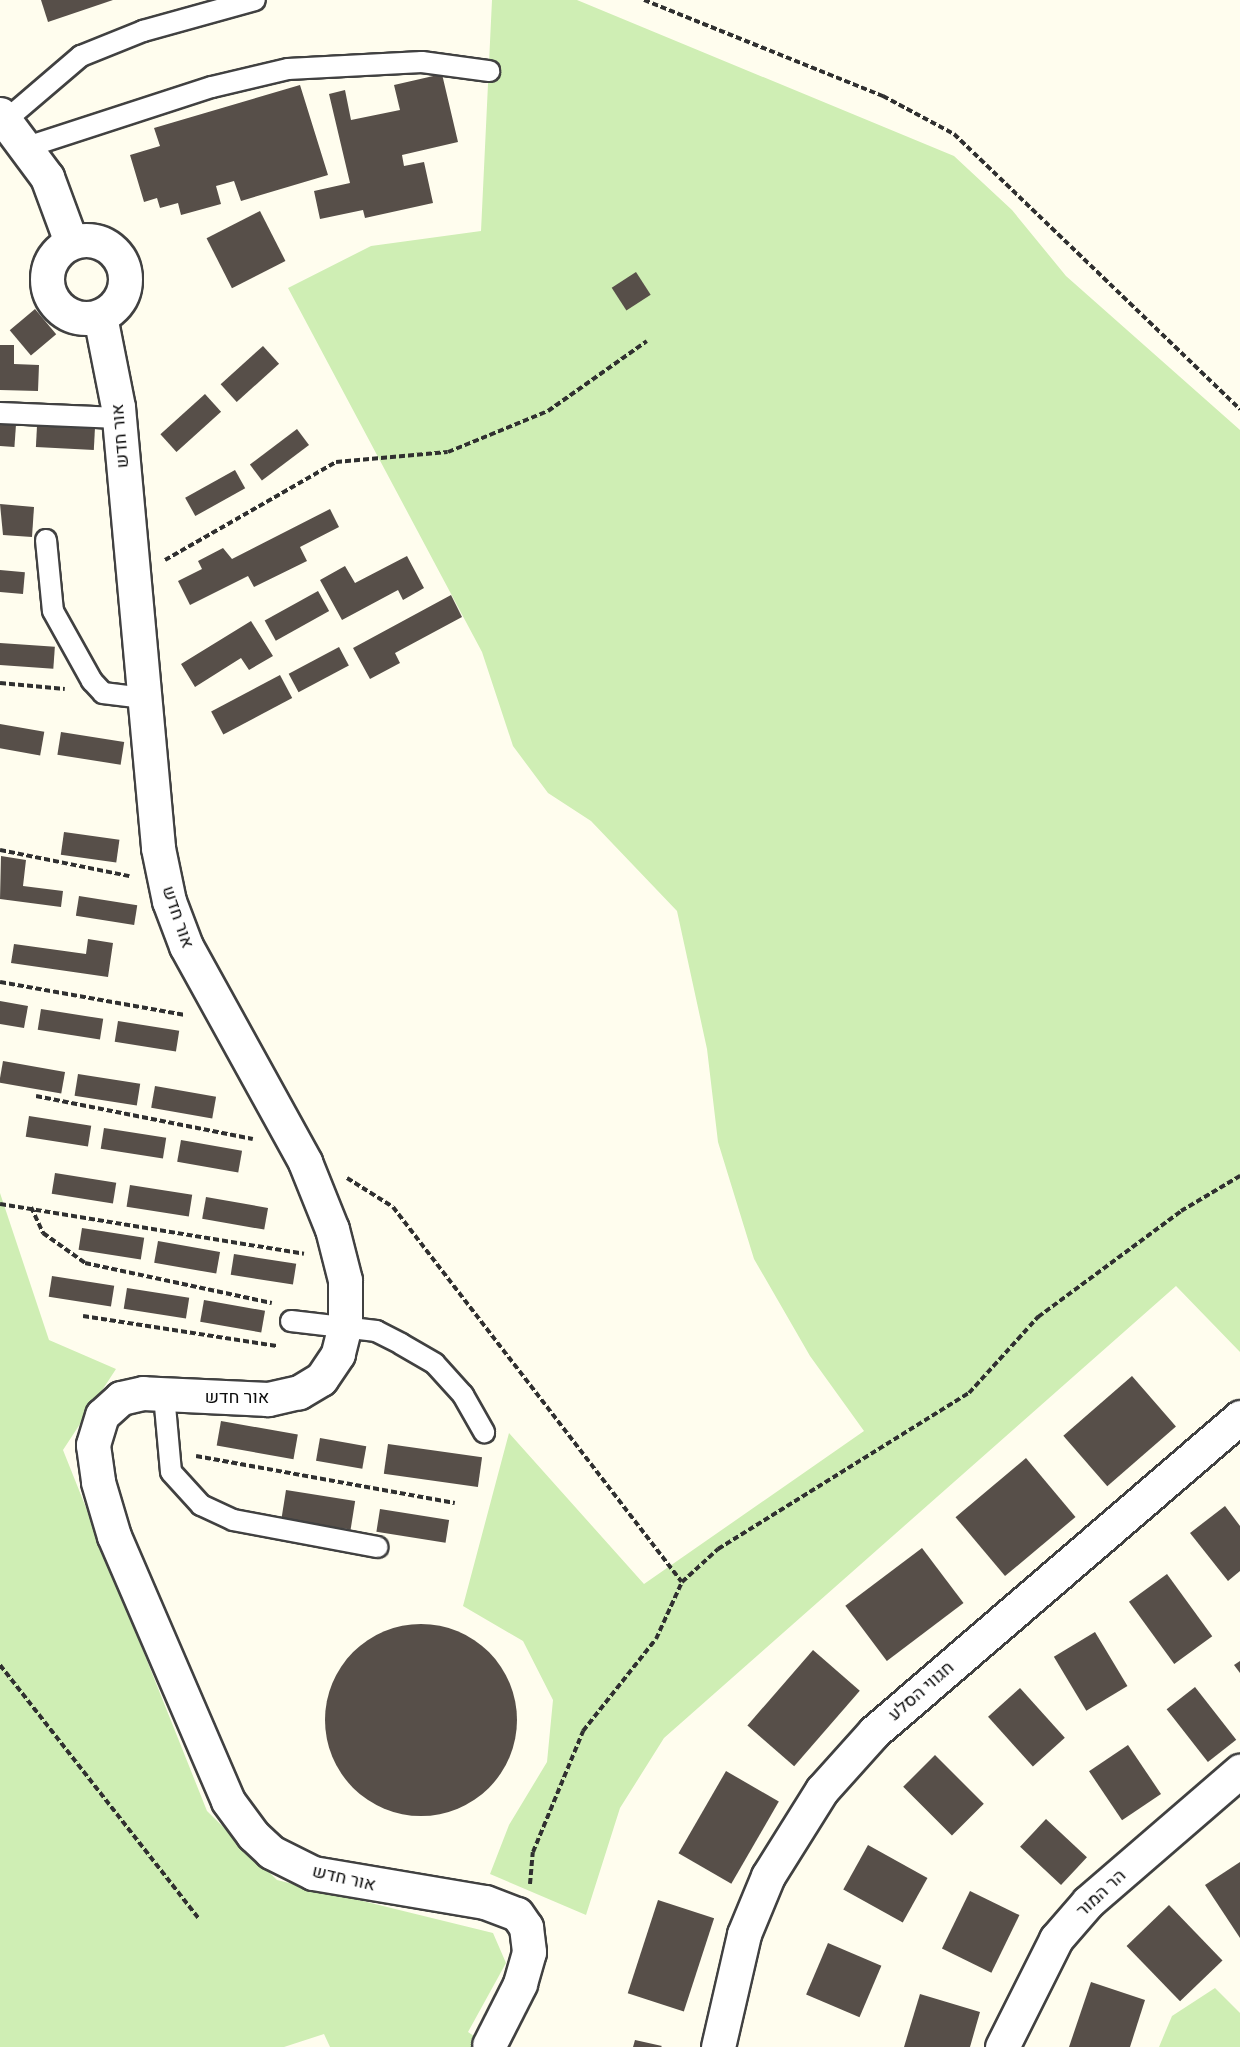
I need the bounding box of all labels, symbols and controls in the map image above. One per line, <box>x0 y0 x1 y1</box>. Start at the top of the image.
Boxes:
street label: אור חדש <box>106 403 134 469</box>
street label: אור חדש <box>157 883 199 951</box>
street label: אור חדש <box>205 1386 269 1408</box>
street label: חגווי הסלע <box>884 1657 958 1725</box>
street label: אור חדש <box>310 1860 378 1896</box>
street label: הר המור <box>1072 1865 1130 1921</box>

